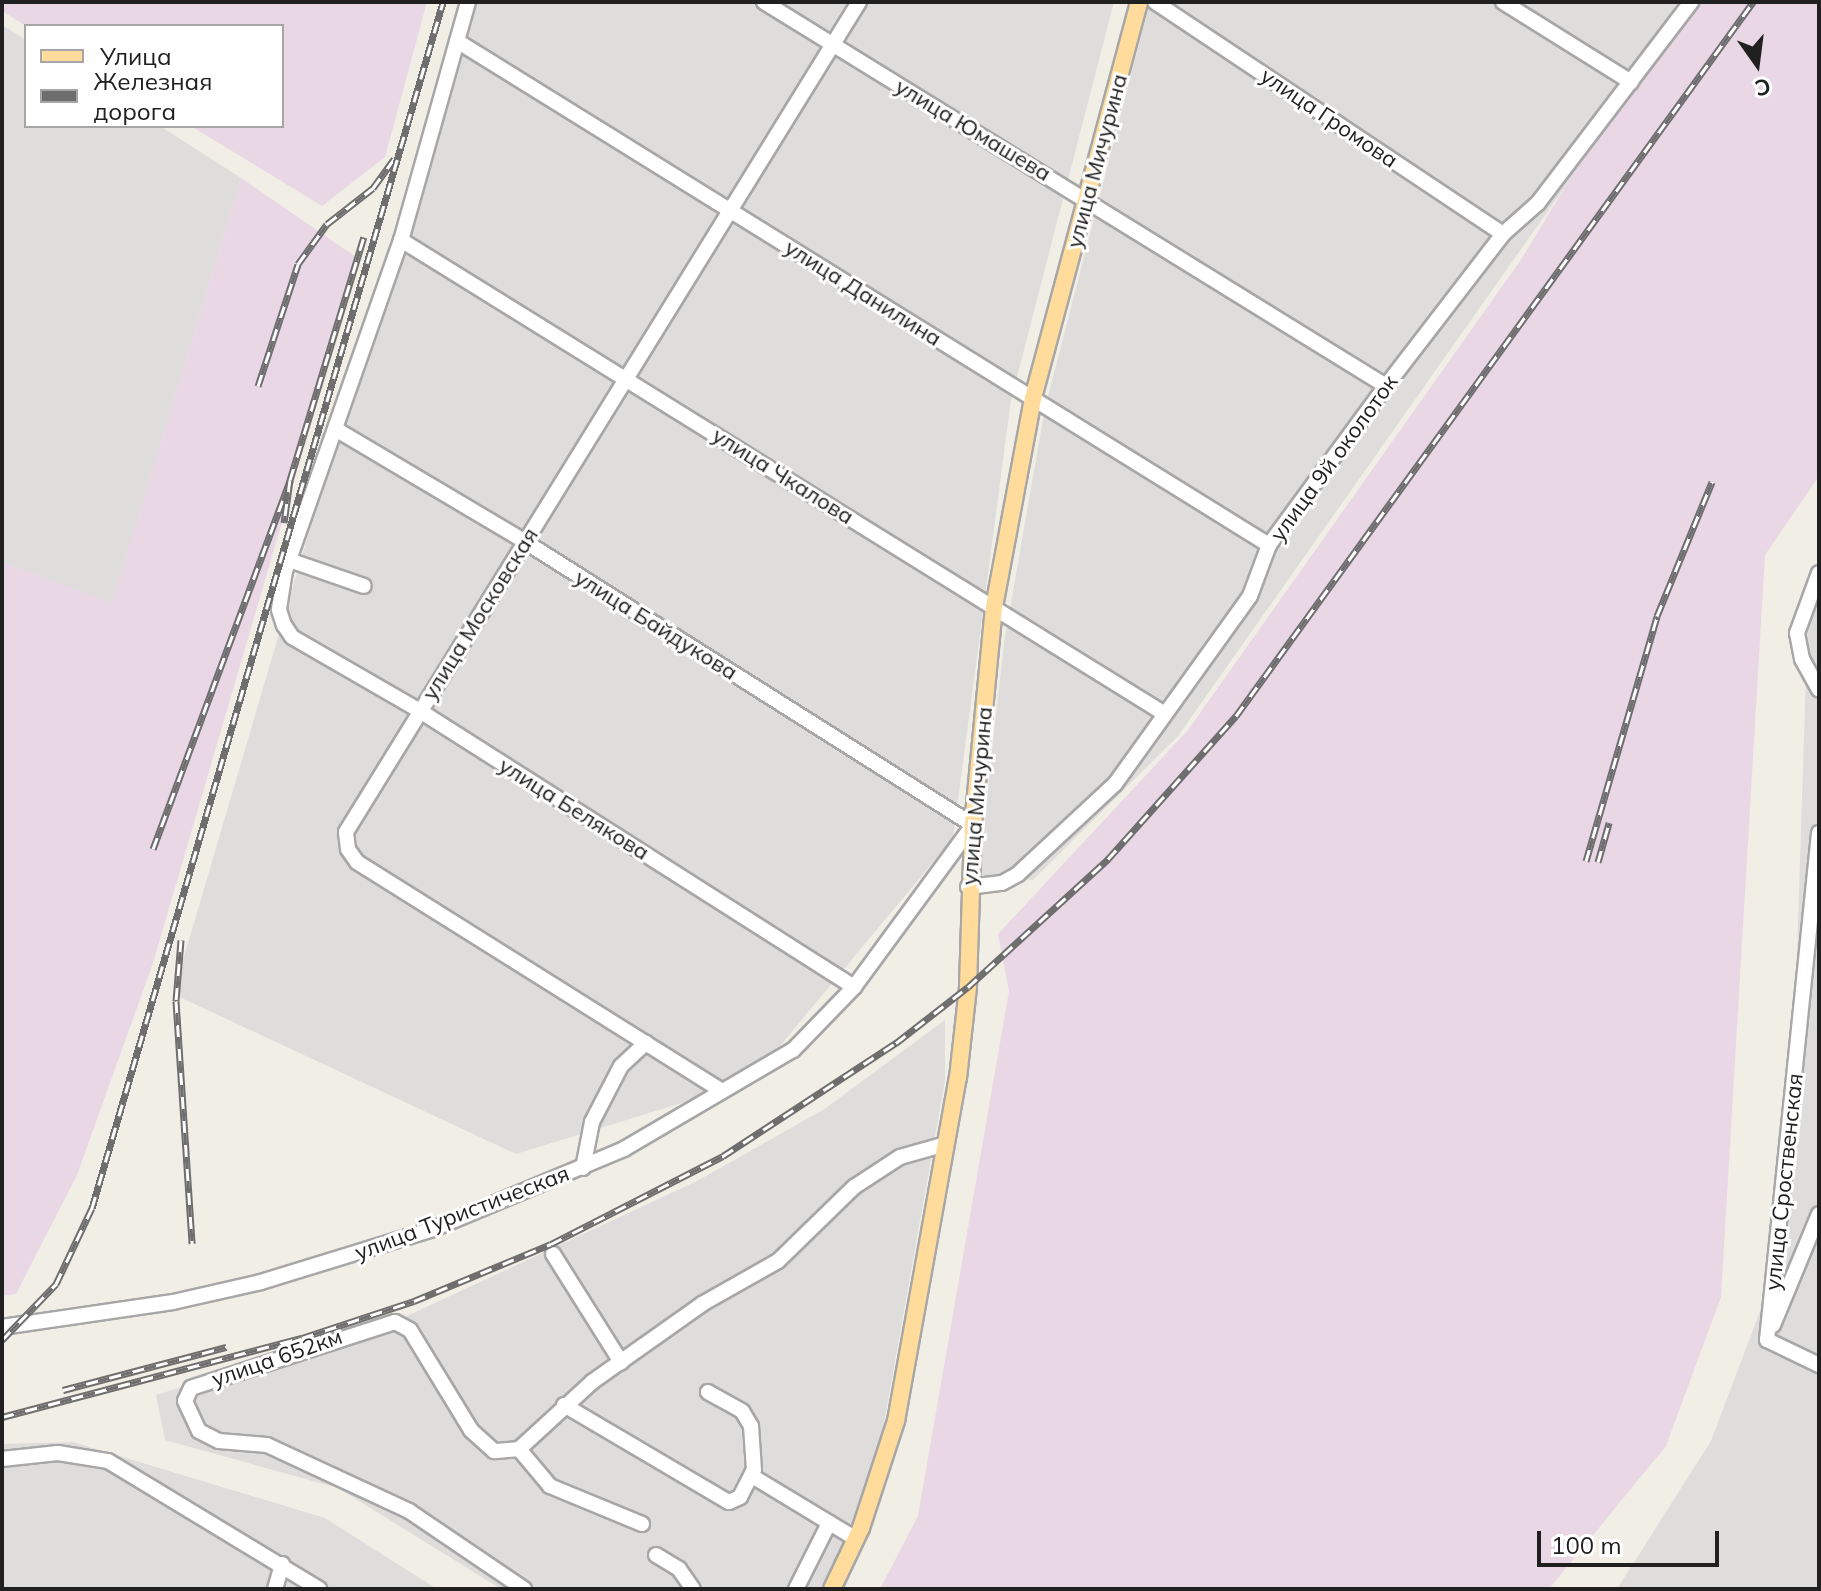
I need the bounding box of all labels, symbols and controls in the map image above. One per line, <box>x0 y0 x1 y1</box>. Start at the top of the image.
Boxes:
legend <box>24 24 284 128</box>
north arrow <box>1717 24 1797 104</box>
text: Улица <box>100 41 172 71</box>
street label: улица Громова <box>1255 62 1403 174</box>
text: Железная дорога <box>94 66 212 126</box>
street label: улица Мичурина <box>1061 71 1133 251</box>
text: С <box>1752 72 1774 103</box>
street label: улица Юмашева <box>890 73 1056 187</box>
street label: улица Данилина <box>780 234 946 352</box>
street label: улица 9й околоток <box>1265 370 1403 546</box>
street label: улица Чкалова <box>707 422 859 530</box>
street label: улица Московская <box>416 523 544 705</box>
street label: улица Байдукова <box>570 564 742 686</box>
street label: улица Мичурина <box>956 706 998 886</box>
street label: улица Белякова <box>494 752 654 866</box>
street label: улица Сроственская <box>1759 1072 1809 1292</box>
street label: улица Туристическая <box>351 1160 573 1266</box>
street label: улица 652км <box>208 1323 346 1393</box>
scale bar <box>1541 1515 1723 1565</box>
text: 100 m <box>1551 1530 1622 1560</box>

